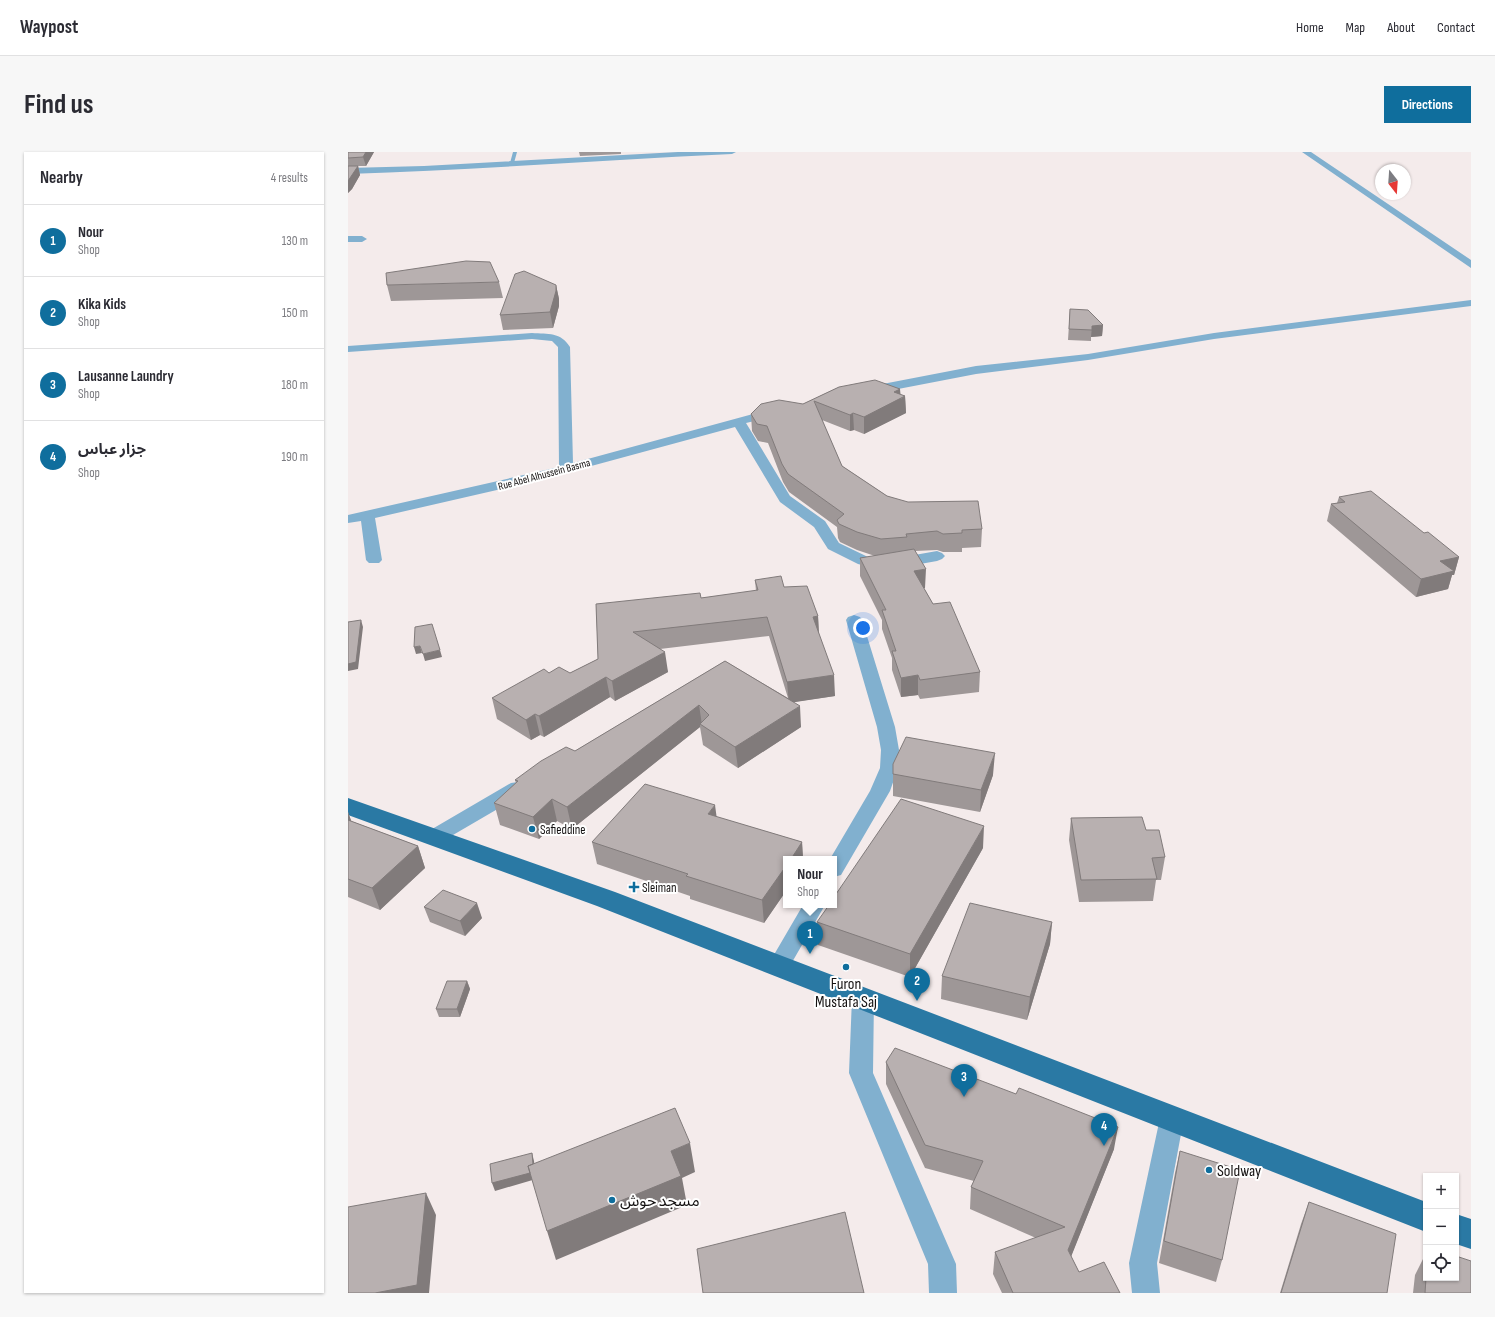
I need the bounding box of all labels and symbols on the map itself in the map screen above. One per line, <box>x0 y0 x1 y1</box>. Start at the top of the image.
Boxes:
north arrow <box>1375 164 1411 200</box>
street label: Rue Abel Alhussein Basma <box>497 456 592 493</box>
your location <box>853 618 873 638</box>
place label: Safieddine <box>540 822 586 838</box>
marker: Safieddine <box>527 824 537 834</box>
place label: Sleiman <box>642 880 677 896</box>
marker: Sleiman <box>629 882 639 892</box>
pin: 1 <box>797 921 823 954</box>
marker: Furon Mustafa Saj <box>841 962 851 972</box>
pin: 2 <box>904 968 930 1001</box>
place label: Furon Mustafa Saj <box>815 975 877 1012</box>
pin: 3 <box>951 1064 977 1097</box>
pin: 4 <box>1091 1113 1117 1146</box>
place label: Soldway <box>1217 1162 1261 1181</box>
marker: Soldway <box>1204 1165 1214 1175</box>
place label: مسجد حوش <box>620 1192 700 1211</box>
marker: مسجد حوش <box>607 1195 617 1205</box>

